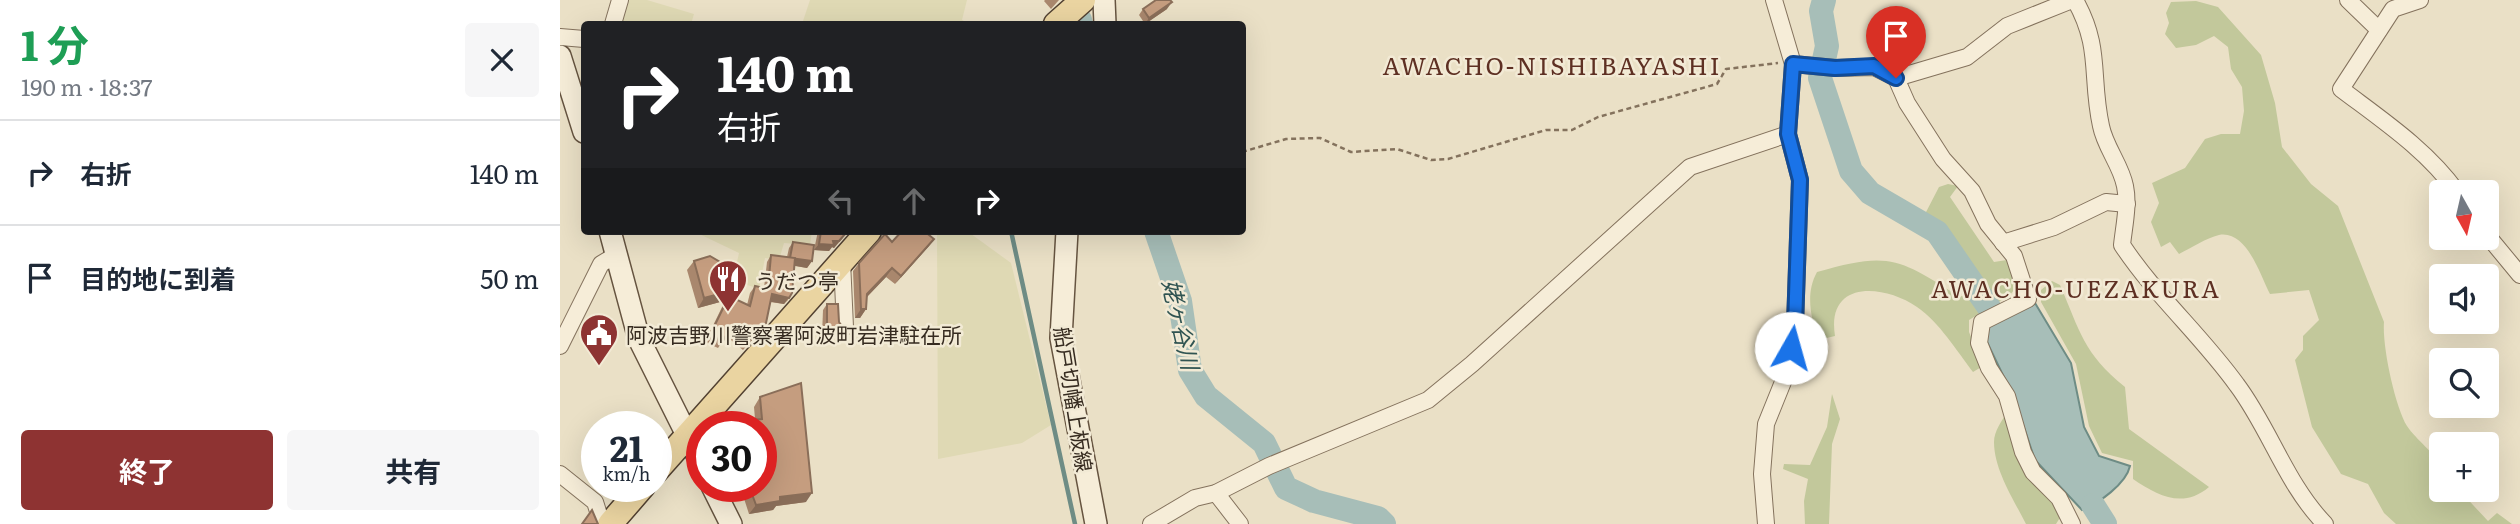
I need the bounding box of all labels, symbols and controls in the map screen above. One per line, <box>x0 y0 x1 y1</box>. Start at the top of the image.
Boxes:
pin <box>1866 6 1926 78</box>
text: 1 分 <box>21 12 89 74</box>
icon: arrive <box>1877 17 1915 55</box>
button: close <box>465 23 539 97</box>
text: 140 m <box>717 34 854 107</box>
district label: AWACHO-NISHIBAYASHI <box>1383 47 1721 82</box>
icon: right <box>602 49 693 140</box>
text: 190 m · 18:37 <box>21 69 152 103</box>
text: 右折 <box>717 101 781 149</box>
text: 右折 <box>80 153 132 192</box>
text: 140 m <box>470 153 539 192</box>
icon: right <box>21 154 59 192</box>
north arrow <box>2429 180 2499 250</box>
map controls <box>2429 180 2499 502</box>
icon: left <box>822 182 860 220</box>
icon: ahead <box>895 182 933 220</box>
icon: right <box>968 182 1006 220</box>
text: 目的地に到着 <box>80 258 236 297</box>
text: 50 m <box>480 258 539 297</box>
restaurant icon: うだつ亭 <box>707 258 749 313</box>
icon: arrive <box>21 259 59 297</box>
place label: うだつ亭 <box>755 264 839 295</box>
button: sound <box>2429 264 2499 334</box>
district label: AWACHO-UEZAKURA <box>1931 270 2221 305</box>
water label: 姥ヶ谷川 <box>1155 275 1210 376</box>
position arrow <box>1754 311 1828 385</box>
public building icon: 阿波吉野川警察署阿波町岩津駐在所 <box>578 312 620 367</box>
place label: 阿波吉野川警察署阿波町岩津駐在所 <box>626 318 962 349</box>
street label: 船戸切幡上板線 <box>1048 324 1102 474</box>
button: search <box>2429 348 2499 418</box>
speed limit sign: 30 <box>686 411 777 502</box>
text: 21 <box>610 421 643 473</box>
button: 終了 <box>21 430 273 510</box>
button: 共有 <box>287 430 539 510</box>
button: + <box>2429 432 2499 502</box>
text: km/h <box>603 460 650 487</box>

